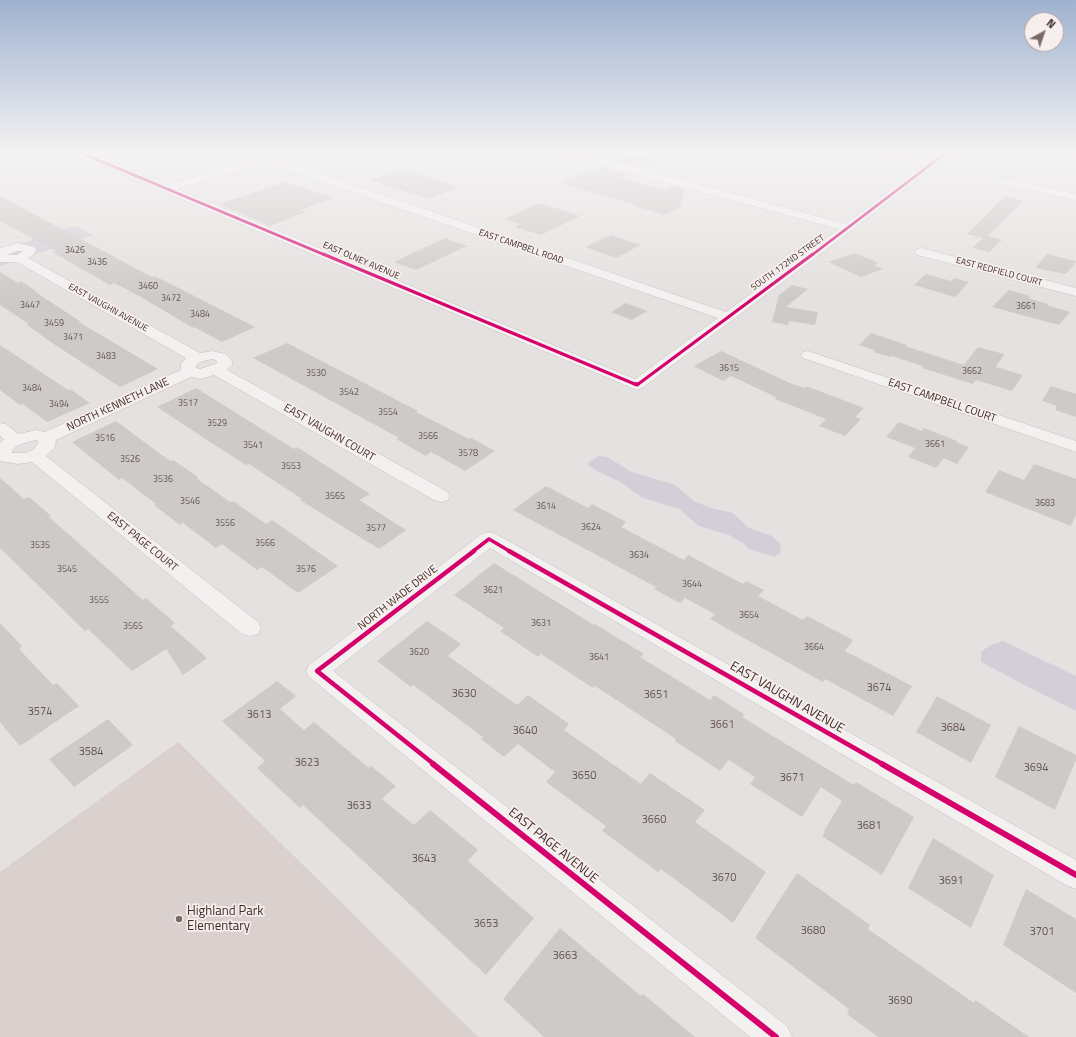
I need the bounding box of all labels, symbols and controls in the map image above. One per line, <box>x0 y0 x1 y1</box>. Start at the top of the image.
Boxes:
north arrow <box>1024 12 1064 52</box>
text: N <box>1043 15 1059 32</box>
street label: EAST CAMPBELL ROAD <box>477 227 565 267</box>
street label: SOUTH 172ND STREET <box>749 233 827 293</box>
street label: EAST OLNEY AVENUE <box>321 240 401 282</box>
house number: 3426 <box>65 246 85 256</box>
street label: EAST REDFIELD COURT <box>955 255 1043 289</box>
house number: 3436 <box>87 258 107 268</box>
street label: EAST VAUGHN AVENUE <box>66 282 150 334</box>
house number: 3460 <box>138 282 158 292</box>
house number: 3472 <box>161 294 181 304</box>
house number: 3447 <box>20 301 40 311</box>
house number: 3661 <box>1016 302 1036 312</box>
house number: 3484 <box>190 310 210 320</box>
house number: 3459 <box>44 319 64 329</box>
house number: 3471 <box>63 333 83 343</box>
house number: 3483 <box>96 352 116 362</box>
house number: 3615 <box>719 364 739 374</box>
house number: 3662 <box>962 367 982 377</box>
house number: 3530 <box>306 369 326 379</box>
street label: NORTH KENNETH LANE <box>65 376 171 434</box>
street label: EAST CAMPBELL COURT <box>886 376 998 426</box>
house number: 3484 <box>22 384 42 394</box>
house number: 3542 <box>339 388 359 398</box>
house number: 3517 <box>178 399 198 409</box>
house number: 3494 <box>49 400 69 410</box>
street label: EAST VAUGHN COURT <box>281 402 377 464</box>
house number: 3554 <box>378 408 398 418</box>
house number: 3529 <box>207 419 227 429</box>
house number: 3566 <box>418 432 438 442</box>
house number: 3516 <box>95 434 115 444</box>
house number: 3661 <box>925 440 945 450</box>
house number: 3541 <box>243 441 263 451</box>
house number: 3578 <box>458 449 478 459</box>
house number: 3526 <box>120 455 140 465</box>
house number: 3553 <box>281 462 301 472</box>
house number: 3536 <box>153 475 173 485</box>
house number: 3565 <box>325 492 345 502</box>
house number: 3546 <box>180 497 200 507</box>
house number: 3683 <box>1035 499 1055 509</box>
house number: 3614 <box>536 502 556 512</box>
street label: EAST PAGE COURT <box>104 509 180 575</box>
house number: 3556 <box>215 519 235 529</box>
house number: 3624 <box>581 523 601 533</box>
house number: 3577 <box>366 524 386 534</box>
house number: 3566 <box>255 539 275 549</box>
house number: 3535 <box>30 541 50 551</box>
house number: 3634 <box>629 551 649 561</box>
street label: NORTH WADE DRIVE <box>355 563 441 633</box>
house number: 3545 <box>57 565 77 575</box>
house number: 3576 <box>296 565 316 575</box>
house number: 3644 <box>682 580 702 590</box>
house number: 3621 <box>483 586 503 596</box>
house number: 3555 <box>89 596 109 606</box>
house number: 3654 <box>739 611 759 621</box>
house number: 3631 <box>531 619 551 629</box>
house number: 3565 <box>123 622 143 632</box>
house number: 3664 <box>804 643 824 653</box>
house number: 3620 <box>409 648 429 658</box>
house number: 3641 <box>589 653 609 663</box>
street label: EAST VAUGHN AVENUE <box>727 659 847 737</box>
house number: 3674 <box>867 681 891 695</box>
house number: 3630 <box>452 687 476 701</box>
house number: 3651 <box>644 688 668 702</box>
house number: 3574 <box>28 705 52 719</box>
house number: 3613 <box>247 708 271 722</box>
house number: 3661 <box>710 718 734 732</box>
house number: 3684 <box>941 721 965 735</box>
house number: 3640 <box>513 724 537 738</box>
house number: 3584 <box>79 745 103 759</box>
house number: 3623 <box>295 756 319 770</box>
house number: 3694 <box>1024 761 1048 775</box>
house number: 3650 <box>572 769 596 783</box>
house number: 3671 <box>780 771 804 785</box>
house number: 3633 <box>347 799 371 813</box>
street label: EAST PAGE AVENUE <box>505 805 601 887</box>
house number: 3660 <box>642 813 666 827</box>
house number: 3681 <box>857 819 881 833</box>
house number: 3643 <box>412 852 436 866</box>
house number: 3670 <box>712 871 736 885</box>
house number: 3691 <box>939 874 963 888</box>
place label: Highland Park Elementary <box>187 904 263 935</box>
marker: Highland Park Elementary <box>174 914 184 924</box>
house number: 3653 <box>474 917 498 931</box>
house number: 3680 <box>801 924 825 938</box>
house number: 3701 <box>1030 925 1054 939</box>
house number: 3663 <box>553 949 577 963</box>
house number: 3690 <box>888 994 912 1008</box>

